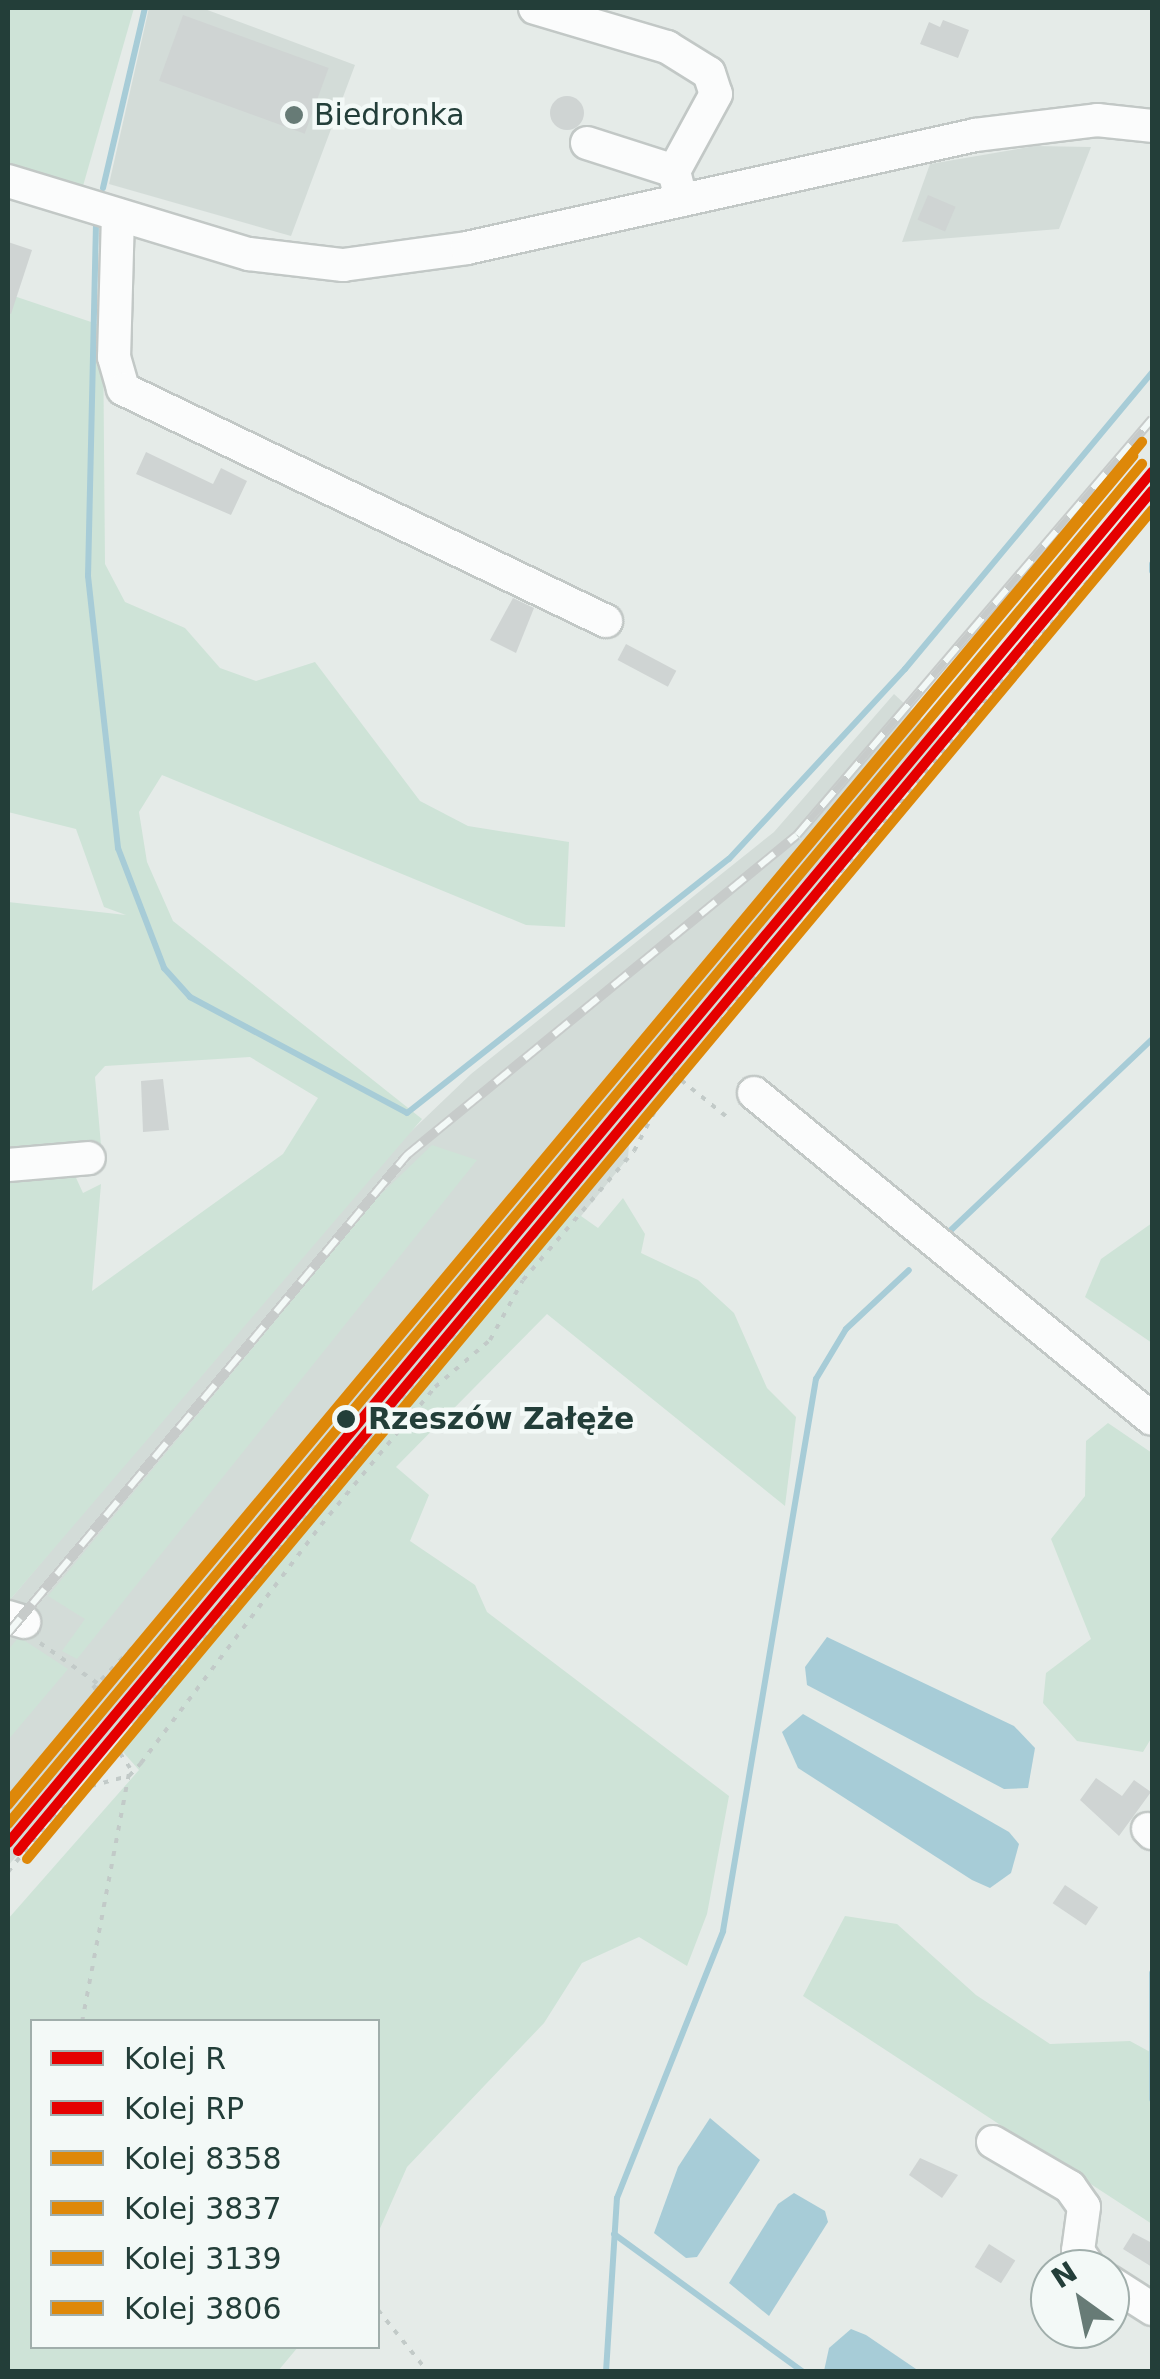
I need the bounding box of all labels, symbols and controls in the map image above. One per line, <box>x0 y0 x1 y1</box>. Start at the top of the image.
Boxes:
place label: Biedronka <box>314 97 465 133</box>
marker: Biedronka <box>283 104 305 126</box>
place label: Rzeszów Załęże <box>368 1401 634 1437</box>
marker: Rzeszów Załęże <box>333 1406 359 1432</box>
legend <box>30 2019 380 2349</box>
text: Kolej R <box>124 2041 226 2076</box>
text: Kolej RP <box>124 2091 244 2126</box>
text: Kolej 8358 <box>124 2141 282 2176</box>
text: Kolej 3837 <box>124 2191 282 2226</box>
text: Kolej 3139 <box>124 2241 282 2276</box>
north arrow <box>1030 2249 1130 2349</box>
text: N <box>1046 2255 1083 2295</box>
text: Kolej 3806 <box>124 2291 282 2326</box>

